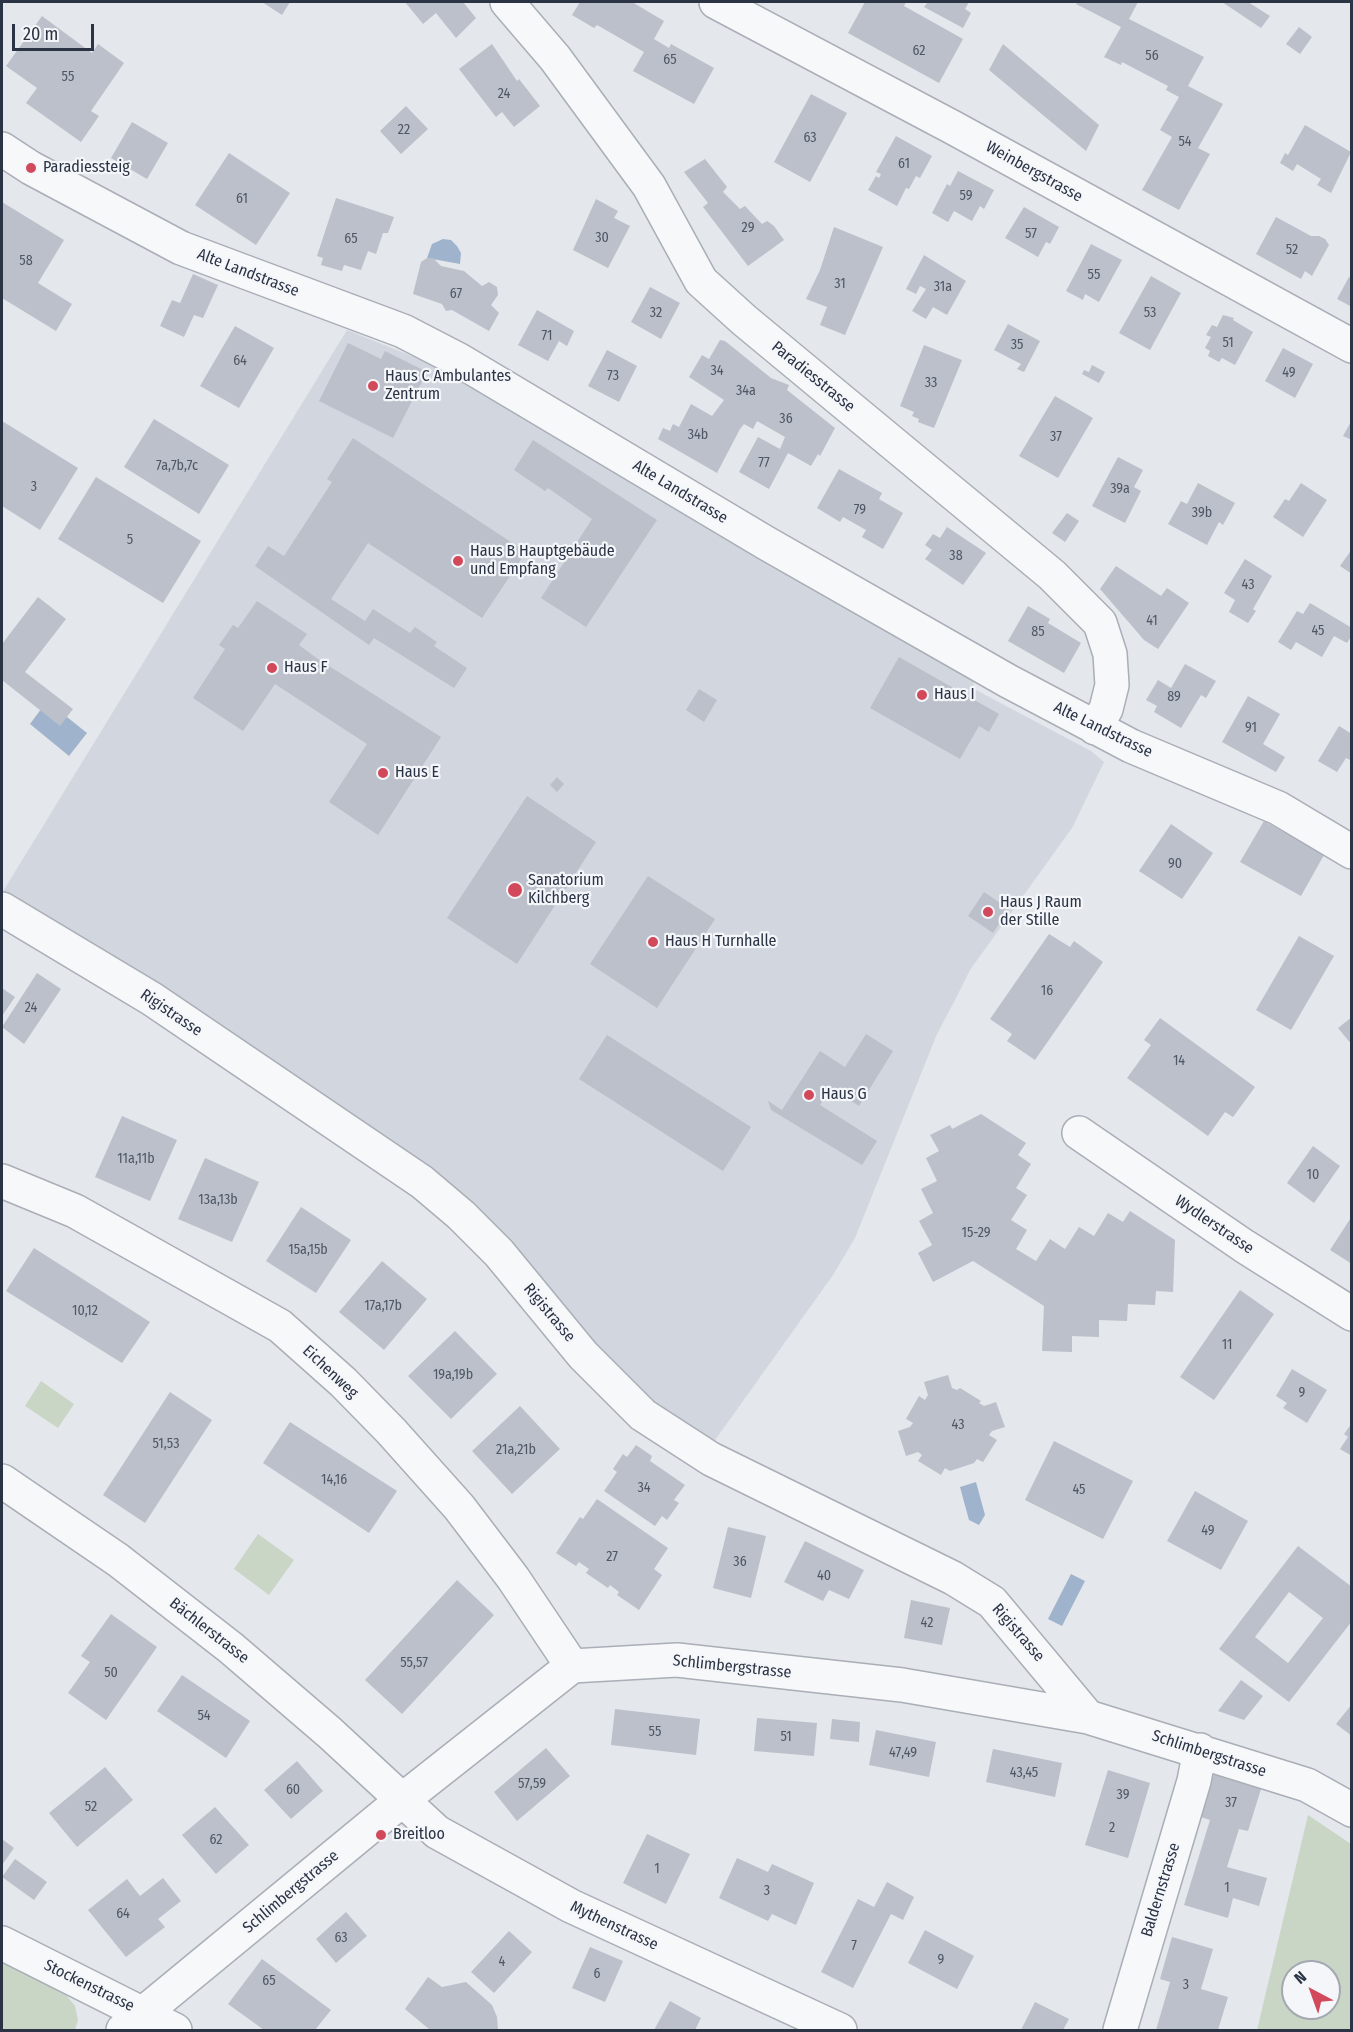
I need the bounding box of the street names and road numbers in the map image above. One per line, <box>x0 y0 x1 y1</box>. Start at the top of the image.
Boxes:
street label: Weinbergstrasse <box>982 138 1086 206</box>
street label: Alte Landstrasse <box>194 245 302 301</box>
street label: Paradiesstrasse <box>767 338 859 416</box>
street label: Alte Landstrasse <box>629 456 731 528</box>
street label: Alte Landstrasse <box>1051 698 1155 762</box>
street label: Rigistrasse <box>136 985 206 1041</box>
street label: Wydlerstrasse <box>1171 1192 1257 1258</box>
street label: Rigistrasse <box>519 1280 579 1346</box>
street label: Eichenweg <box>298 1341 362 1403</box>
street label: Bächlerstrasse <box>165 1594 253 1668</box>
street label: Rigistrasse <box>988 1600 1048 1666</box>
street label: Schlimbergstrasse <box>672 1651 792 1683</box>
street label: Schlimbergstrasse <box>1149 1726 1269 1782</box>
street label: Baldernstrasse <box>1138 1841 1184 1939</box>
street label: Schlimbergstrasse <box>239 1846 343 1938</box>
street label: Mythenstrasse <box>567 1897 661 1955</box>
street label: Stockenstrasse <box>41 1956 137 2016</box>

